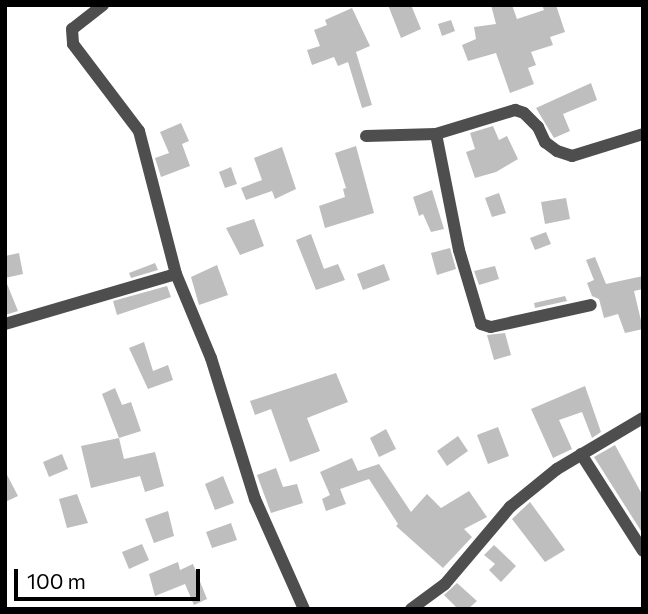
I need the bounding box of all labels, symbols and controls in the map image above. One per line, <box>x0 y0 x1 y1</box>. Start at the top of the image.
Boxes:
scale bar <box>18 554 203 598</box>
text: 100 m <box>27 568 86 593</box>

